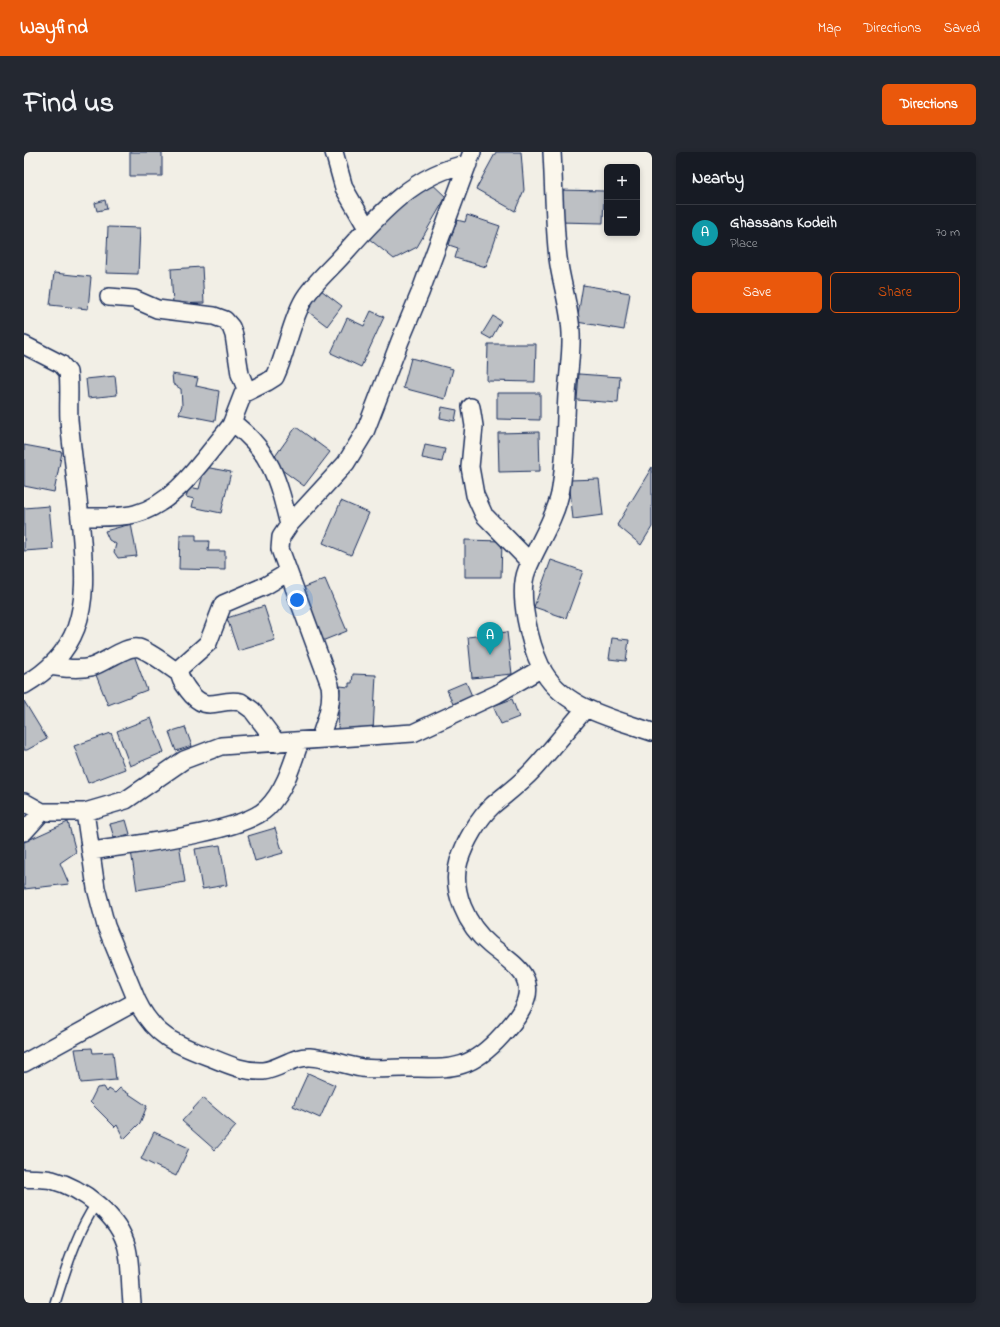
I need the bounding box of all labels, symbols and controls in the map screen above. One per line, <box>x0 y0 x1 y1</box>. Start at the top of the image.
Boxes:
text: Wayfind <box>20 15 88 42</box>
text: Map <box>818 18 841 39</box>
text: Directions <box>863 18 921 39</box>
text: Saved <box>943 18 980 39</box>
text: Find us <box>24 84 114 125</box>
button: Directions <box>882 84 976 125</box>
map controls <box>604 164 640 236</box>
button: + <box>604 164 640 200</box>
text: Nearby <box>692 166 744 191</box>
button: − <box>604 200 640 236</box>
text: Ghassans Kodeih <box>730 212 837 234</box>
text: A <box>701 223 709 242</box>
text: 70 m <box>936 223 960 242</box>
text: Place <box>730 234 758 253</box>
button: Save <box>692 272 822 313</box>
button: Share <box>830 272 960 313</box>
your location <box>287 590 307 610</box>
pin: A <box>477 622 503 655</box>

